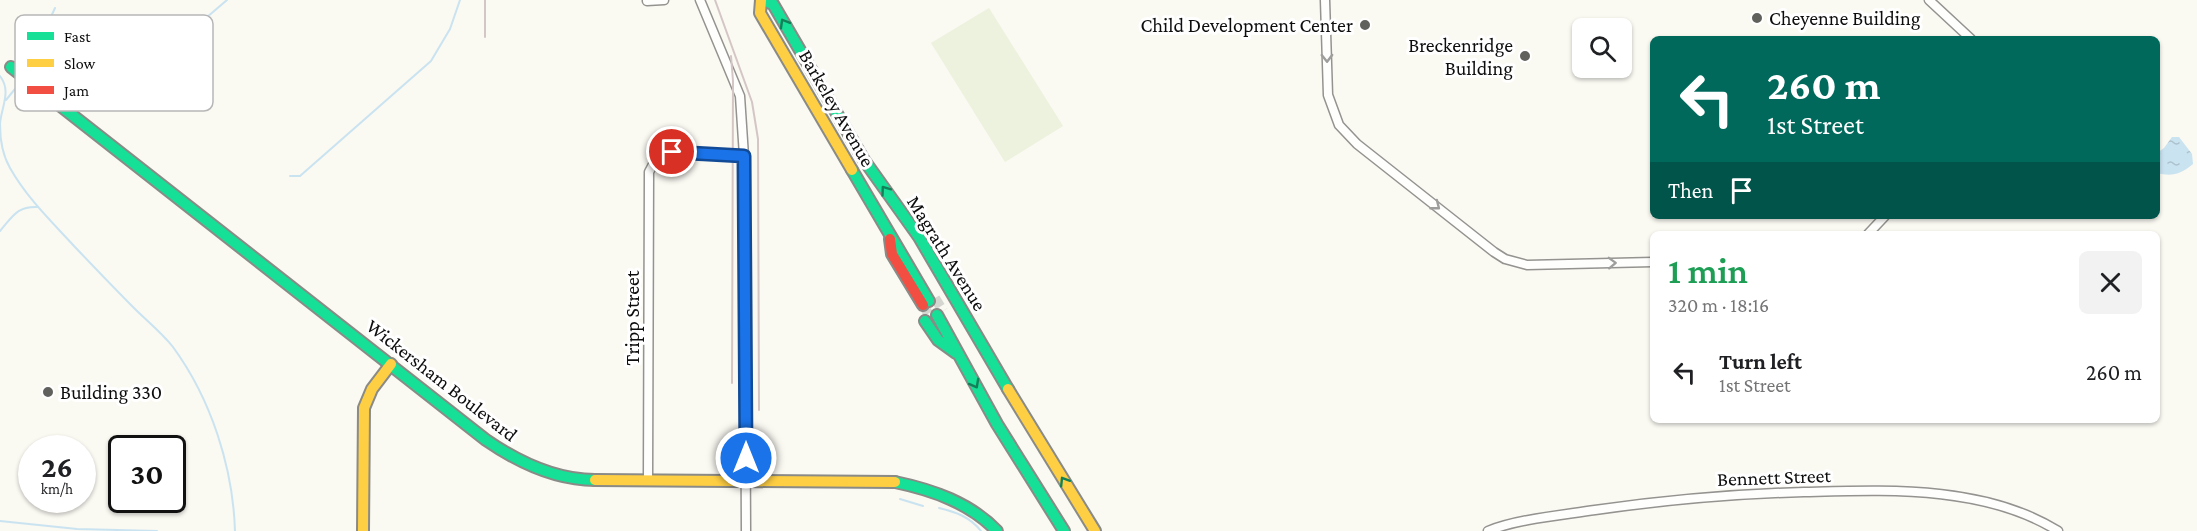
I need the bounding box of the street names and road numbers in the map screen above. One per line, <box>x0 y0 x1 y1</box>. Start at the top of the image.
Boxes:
street label: Barkeley Avenue <box>794 46 879 171</box>
street label: Magrath Avenue <box>902 191 991 315</box>
street label: Tripp Street <box>621 270 644 365</box>
street label: Wickersham Boulevard <box>362 314 522 446</box>
street label: Bennett Street <box>1717 464 1832 490</box>

